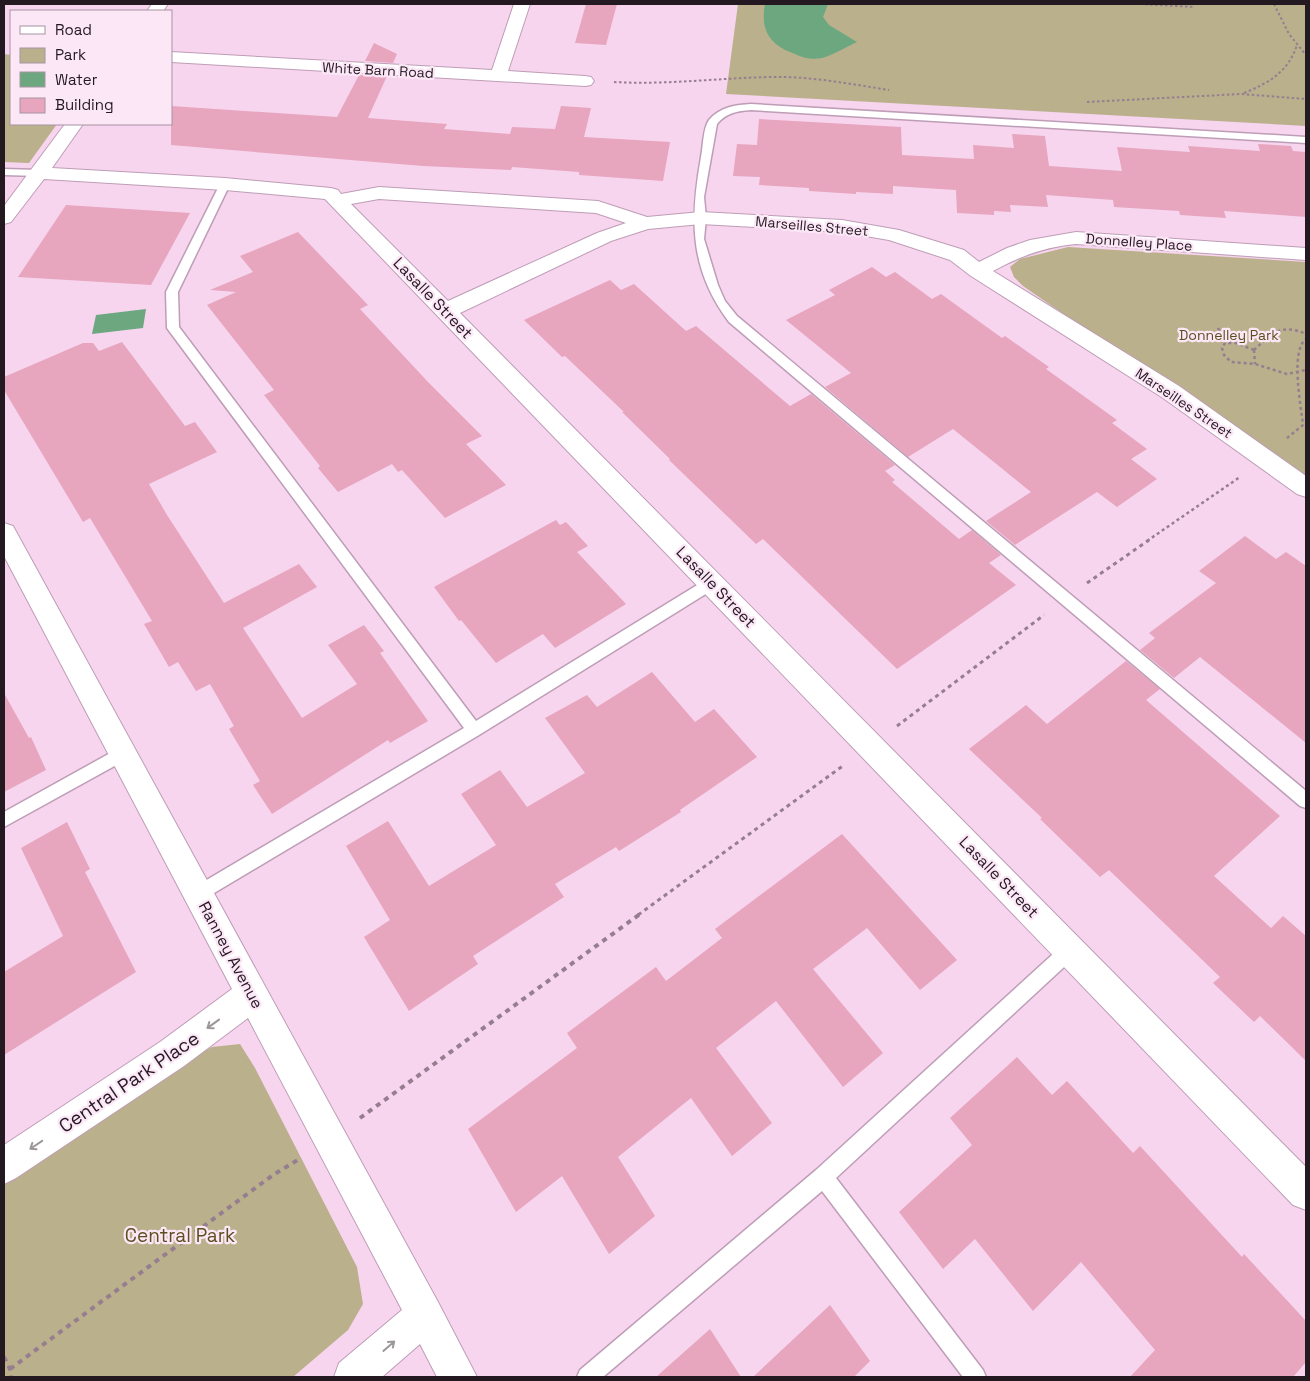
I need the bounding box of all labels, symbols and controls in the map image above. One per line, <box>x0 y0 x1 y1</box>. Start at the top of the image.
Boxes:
legend <box>10 10 172 125</box>
text: Road <box>55 20 92 39</box>
text: Park <box>55 45 86 64</box>
street label: White Barn Road <box>322 58 434 82</box>
text: Water <box>55 70 98 89</box>
text: Building <box>55 95 114 114</box>
street label: Marseilles Street <box>755 212 869 240</box>
street label: Donnelley Place <box>1085 229 1193 255</box>
street label: Lasalle Street <box>389 253 477 343</box>
park label: Donnelley Park <box>1179 326 1279 344</box>
street label: Marseilles Street <box>1132 364 1236 442</box>
street label: Lasalle Street <box>672 542 760 632</box>
street label: Lasalle Street <box>955 832 1043 922</box>
street label: Ranney Avenue <box>194 898 268 1012</box>
one-way arrow <box>206 1019 220 1029</box>
street label: Central Park Place <box>54 1026 204 1138</box>
one-way arrow <box>29 1140 43 1150</box>
park label: Central Park <box>125 1223 235 1248</box>
one-way arrow <box>382 1340 395 1352</box>

